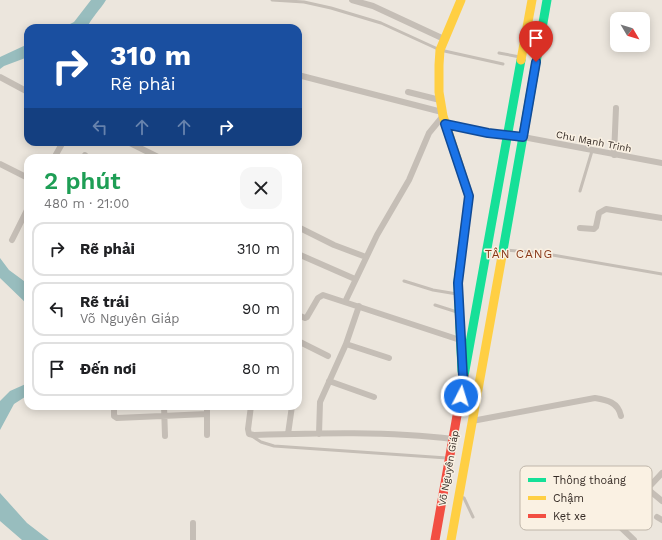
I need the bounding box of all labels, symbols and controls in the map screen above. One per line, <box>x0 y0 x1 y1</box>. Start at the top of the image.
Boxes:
north arrow <box>610 12 650 52</box>
map controls <box>610 12 650 52</box>
pin <box>519 21 553 62</box>
icon: arrive <box>525 27 547 49</box>
text: 310 m <box>110 39 191 72</box>
icon: right <box>44 40 96 92</box>
text: Rẽ phải <box>110 73 176 94</box>
icon: left <box>89 116 111 138</box>
icon: ahead <box>131 116 153 138</box>
icon: ahead <box>173 116 195 138</box>
icon: right <box>215 116 237 138</box>
street label: Chu Mạnh Trinh <box>555 129 633 154</box>
text: 2 phút <box>44 167 121 195</box>
button: close <box>240 167 282 209</box>
text: 480 m · 21:00 <box>44 196 129 211</box>
icon: right <box>46 238 68 260</box>
text: Rẽ phải <box>80 240 135 258</box>
text: 310 m <box>237 240 280 258</box>
district label: TÂN CANG <box>485 247 553 261</box>
text: Rẽ trái <box>80 293 129 311</box>
icon: left <box>46 298 68 320</box>
text: 90 m <box>242 300 280 318</box>
text: Võ Nguyên Giáp <box>80 311 179 326</box>
icon: arrive <box>46 358 68 380</box>
text: Đến nơi <box>80 360 136 378</box>
text: 80 m <box>242 360 280 378</box>
position arrow <box>440 375 482 417</box>
street label: Võ Nguyên Giáp <box>436 429 461 507</box>
legend <box>520 466 652 530</box>
text: Thông thoáng <box>553 474 626 487</box>
text: Chậm <box>553 492 584 505</box>
text: Kẹt xe <box>553 510 586 523</box>

